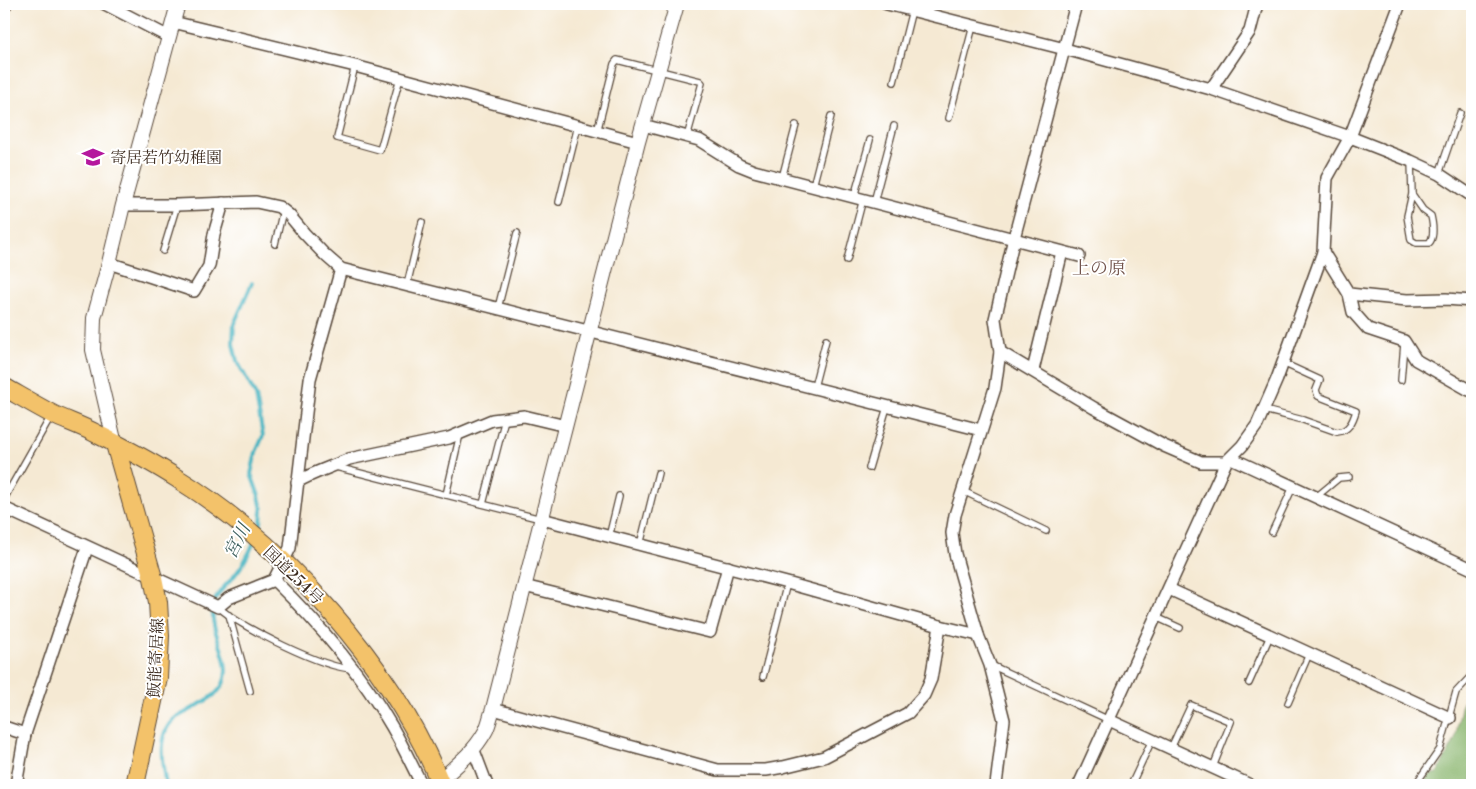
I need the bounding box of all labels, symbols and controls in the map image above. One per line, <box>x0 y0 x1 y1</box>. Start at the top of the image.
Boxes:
school or university icon: 寄居若竹幼稚園 <box>80 144 106 170</box>
place label: 寄居若竹幼稚園 <box>110 148 222 168</box>
district label: 上の原 <box>1072 257 1126 280</box>
water label: 宮川 <box>219 518 257 562</box>
street label: 国道254号 <box>259 542 328 609</box>
street label: 飯能寄居線 <box>144 618 168 699</box>

